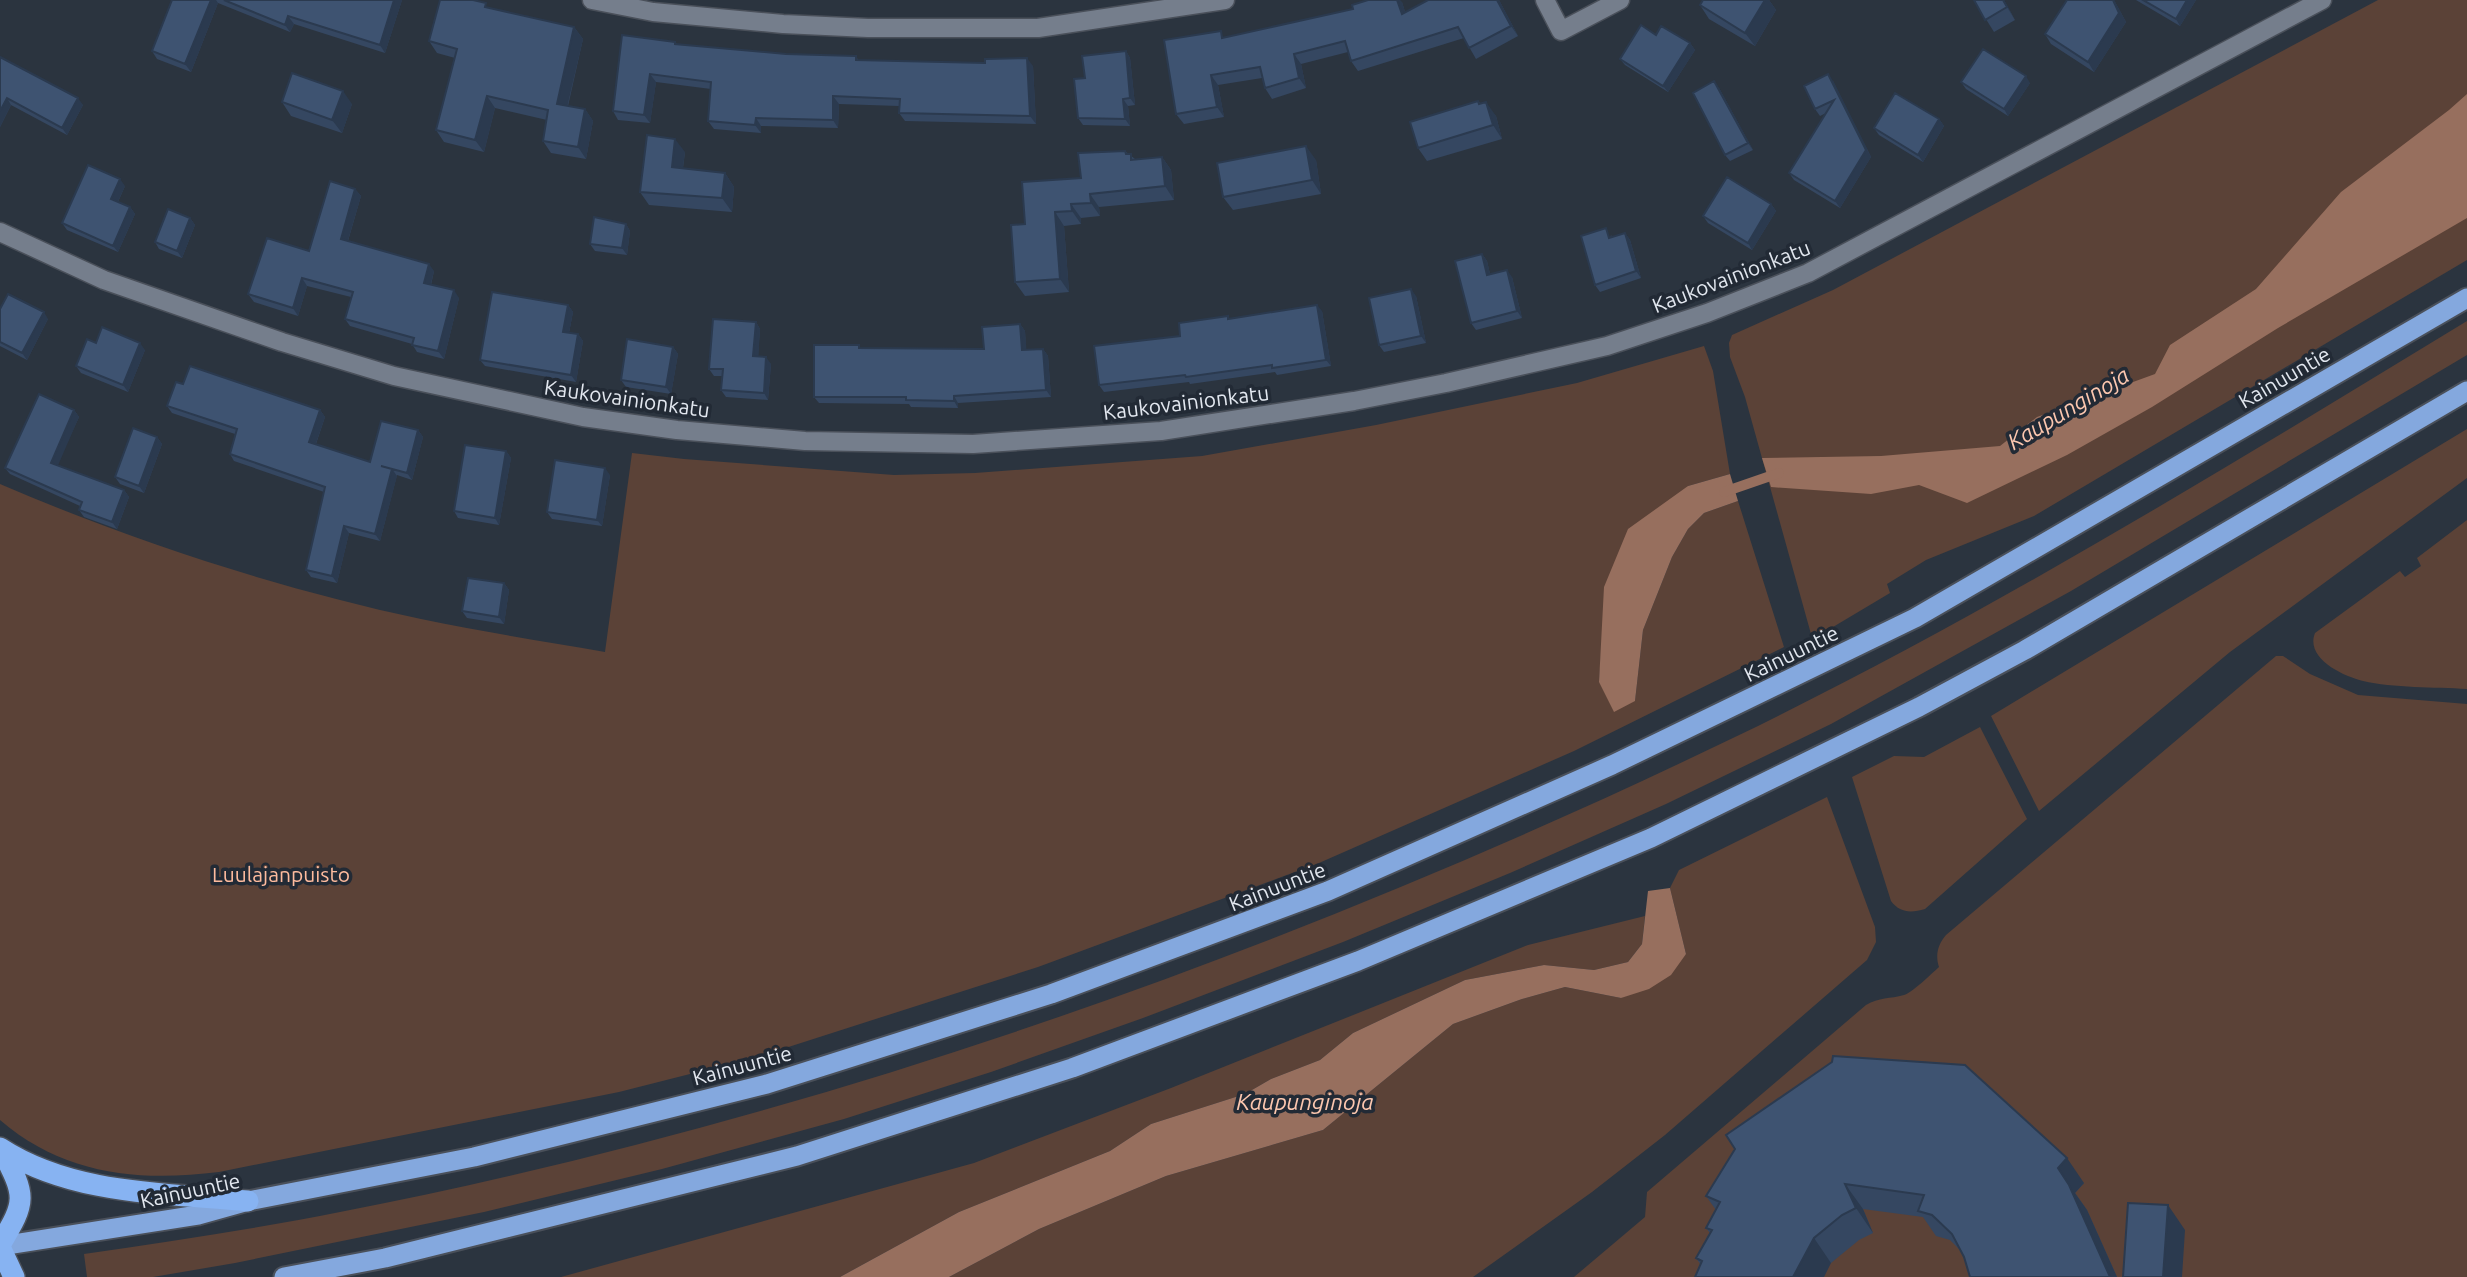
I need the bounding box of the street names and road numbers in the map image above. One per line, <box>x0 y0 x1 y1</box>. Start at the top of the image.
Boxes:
street label: Kaukovainionkatu <box>1649 235 1813 317</box>
street label: Kainuuntie <box>2234 341 2334 413</box>
street label: Kaukovainionkatu <box>543 374 711 422</box>
street label: Kaukovainionkatu <box>1102 380 1270 424</box>
street label: Kainuuntie <box>1740 620 1842 686</box>
street label: Kainuuntie <box>1225 857 1329 915</box>
street label: Kainuuntie <box>690 1040 794 1090</box>
street label: Kainuuntie <box>138 1168 242 1212</box>

